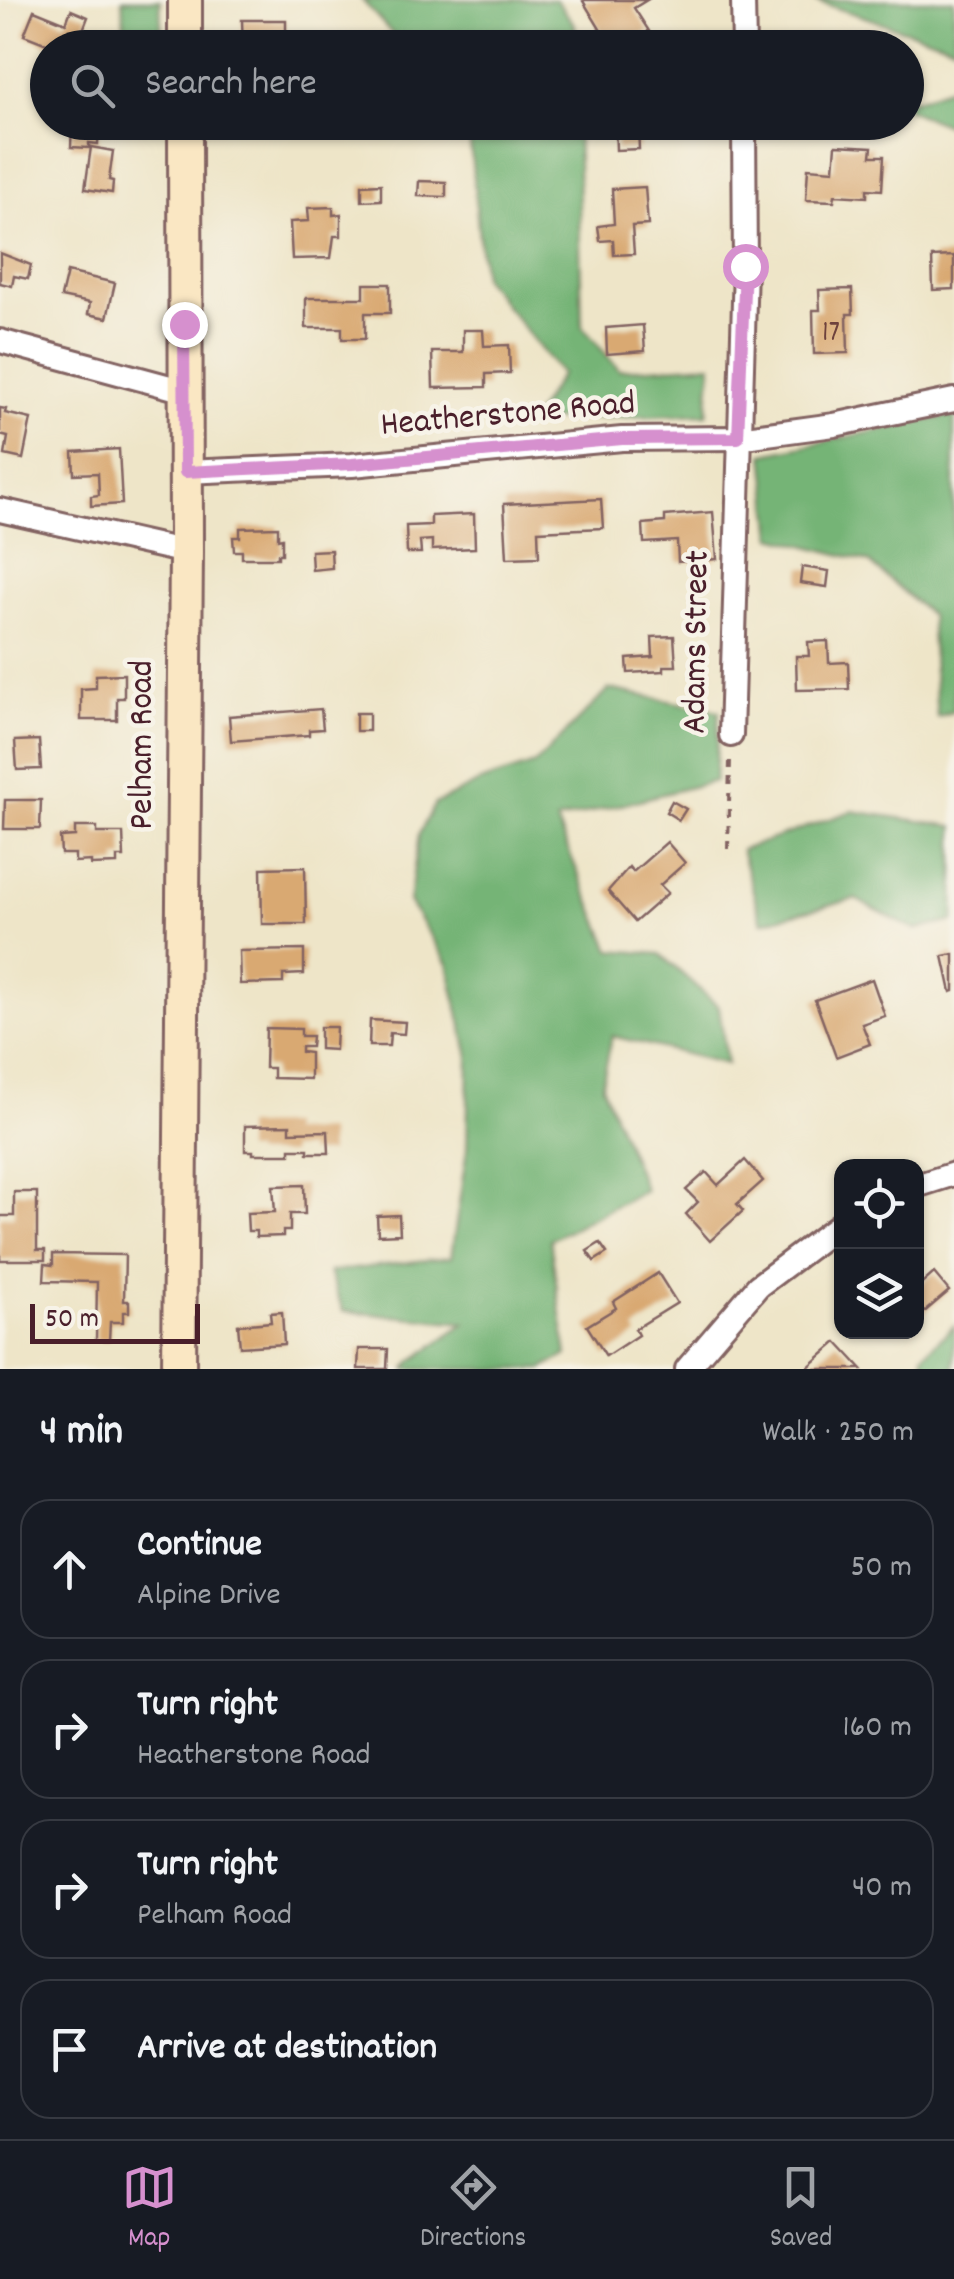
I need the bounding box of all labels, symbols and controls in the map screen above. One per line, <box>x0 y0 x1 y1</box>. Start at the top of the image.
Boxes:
search box <box>30 30 924 140</box>
icon: search <box>65 58 120 113</box>
text: Search here <box>145 58 317 113</box>
route start <box>723 244 769 290</box>
route end <box>162 302 208 348</box>
house number: 17 <box>822 313 840 356</box>
street label: Heatherstone Road <box>379 380 637 452</box>
street label: Adams Street <box>671 550 725 734</box>
street label: Pelham Road <box>119 660 169 830</box>
map controls <box>834 1159 924 1339</box>
button: locate <box>834 1159 924 1249</box>
button: layers <box>834 1249 924 1339</box>
scale bar <box>30 1299 200 1344</box>
text: 50 m <box>45 1301 99 1341</box>
text: 4 min <box>40 1404 123 1464</box>
text: Walk · 250 m <box>762 1411 914 1457</box>
text: Continue <box>137 1519 262 1574</box>
icon: ahead <box>42 1542 97 1597</box>
text: 50 m <box>850 1546 912 1592</box>
text: Alpine Drive <box>137 1574 281 1620</box>
text: Turn right <box>137 1679 278 1734</box>
icon: right <box>42 1702 97 1757</box>
text: 160 m <box>843 1706 912 1752</box>
text: Heatherstone Road <box>137 1734 370 1780</box>
text: Turn right <box>137 1839 278 1894</box>
icon: right <box>42 1862 97 1917</box>
text: 40 m <box>852 1866 912 1912</box>
text: Pelham Road <box>137 1894 292 1940</box>
icon: arrive <box>42 2022 97 2077</box>
text: Arrive at destination <box>137 2022 437 2077</box>
tab: Map <box>122 2160 177 2260</box>
tab: Directions <box>420 2160 526 2260</box>
tab: Saved <box>770 2160 832 2260</box>

